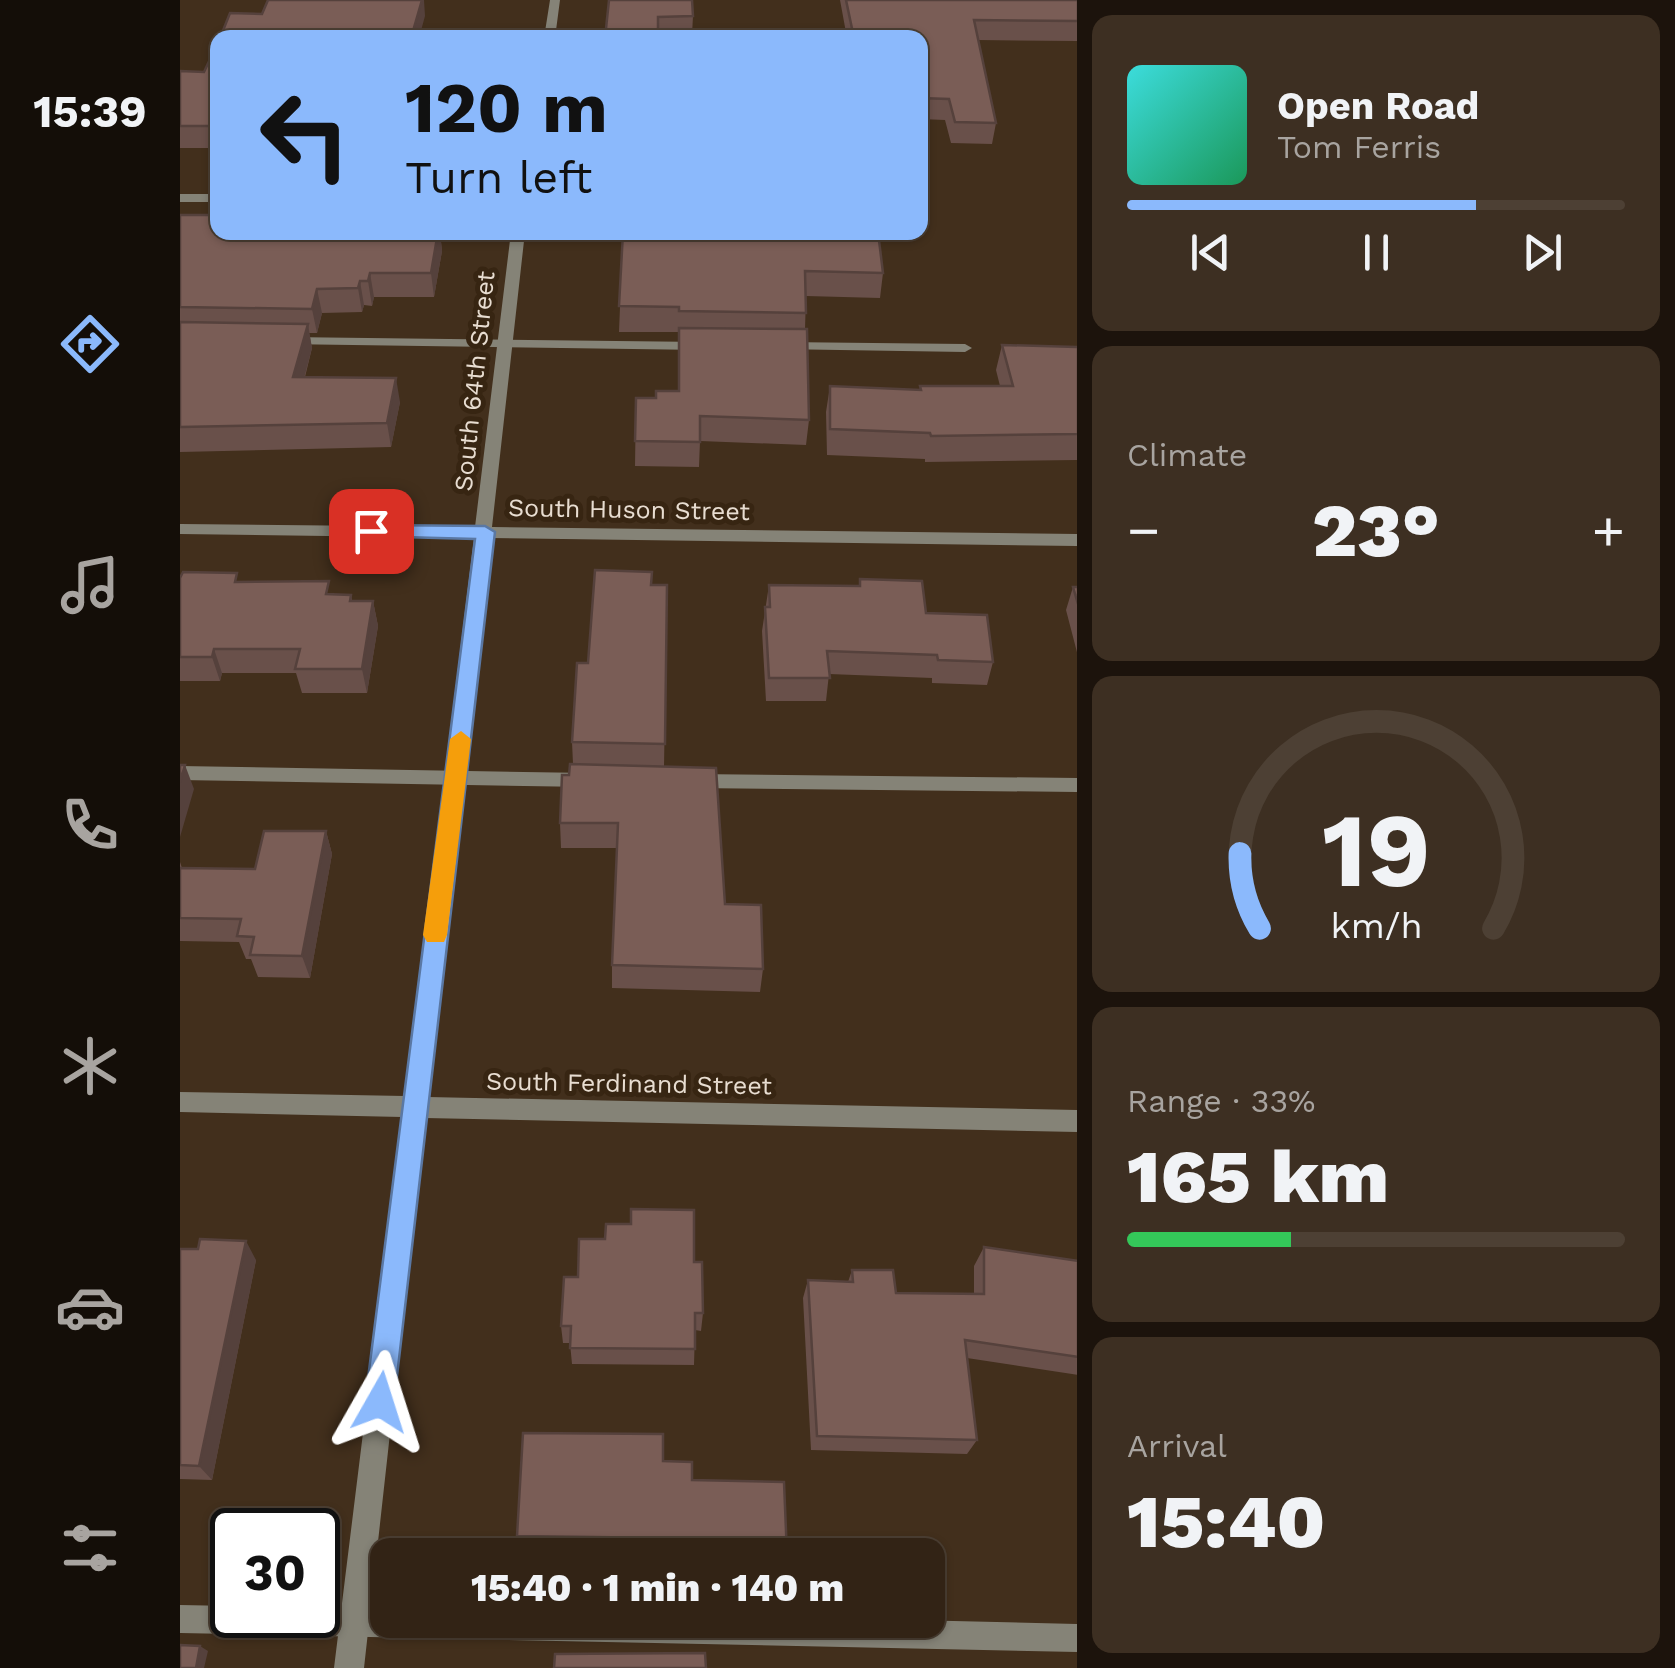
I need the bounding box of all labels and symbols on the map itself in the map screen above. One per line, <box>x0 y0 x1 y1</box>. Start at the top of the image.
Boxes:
street label: South 64th Street <box>449 269 501 493</box>
pin <box>329 489 414 574</box>
street label: South Huson Street <box>508 493 751 526</box>
street label: South Ferdinand Street <box>486 1067 773 1101</box>
position arrow <box>328 1350 432 1454</box>
speed limit sign: 30 <box>210 1508 340 1638</box>

